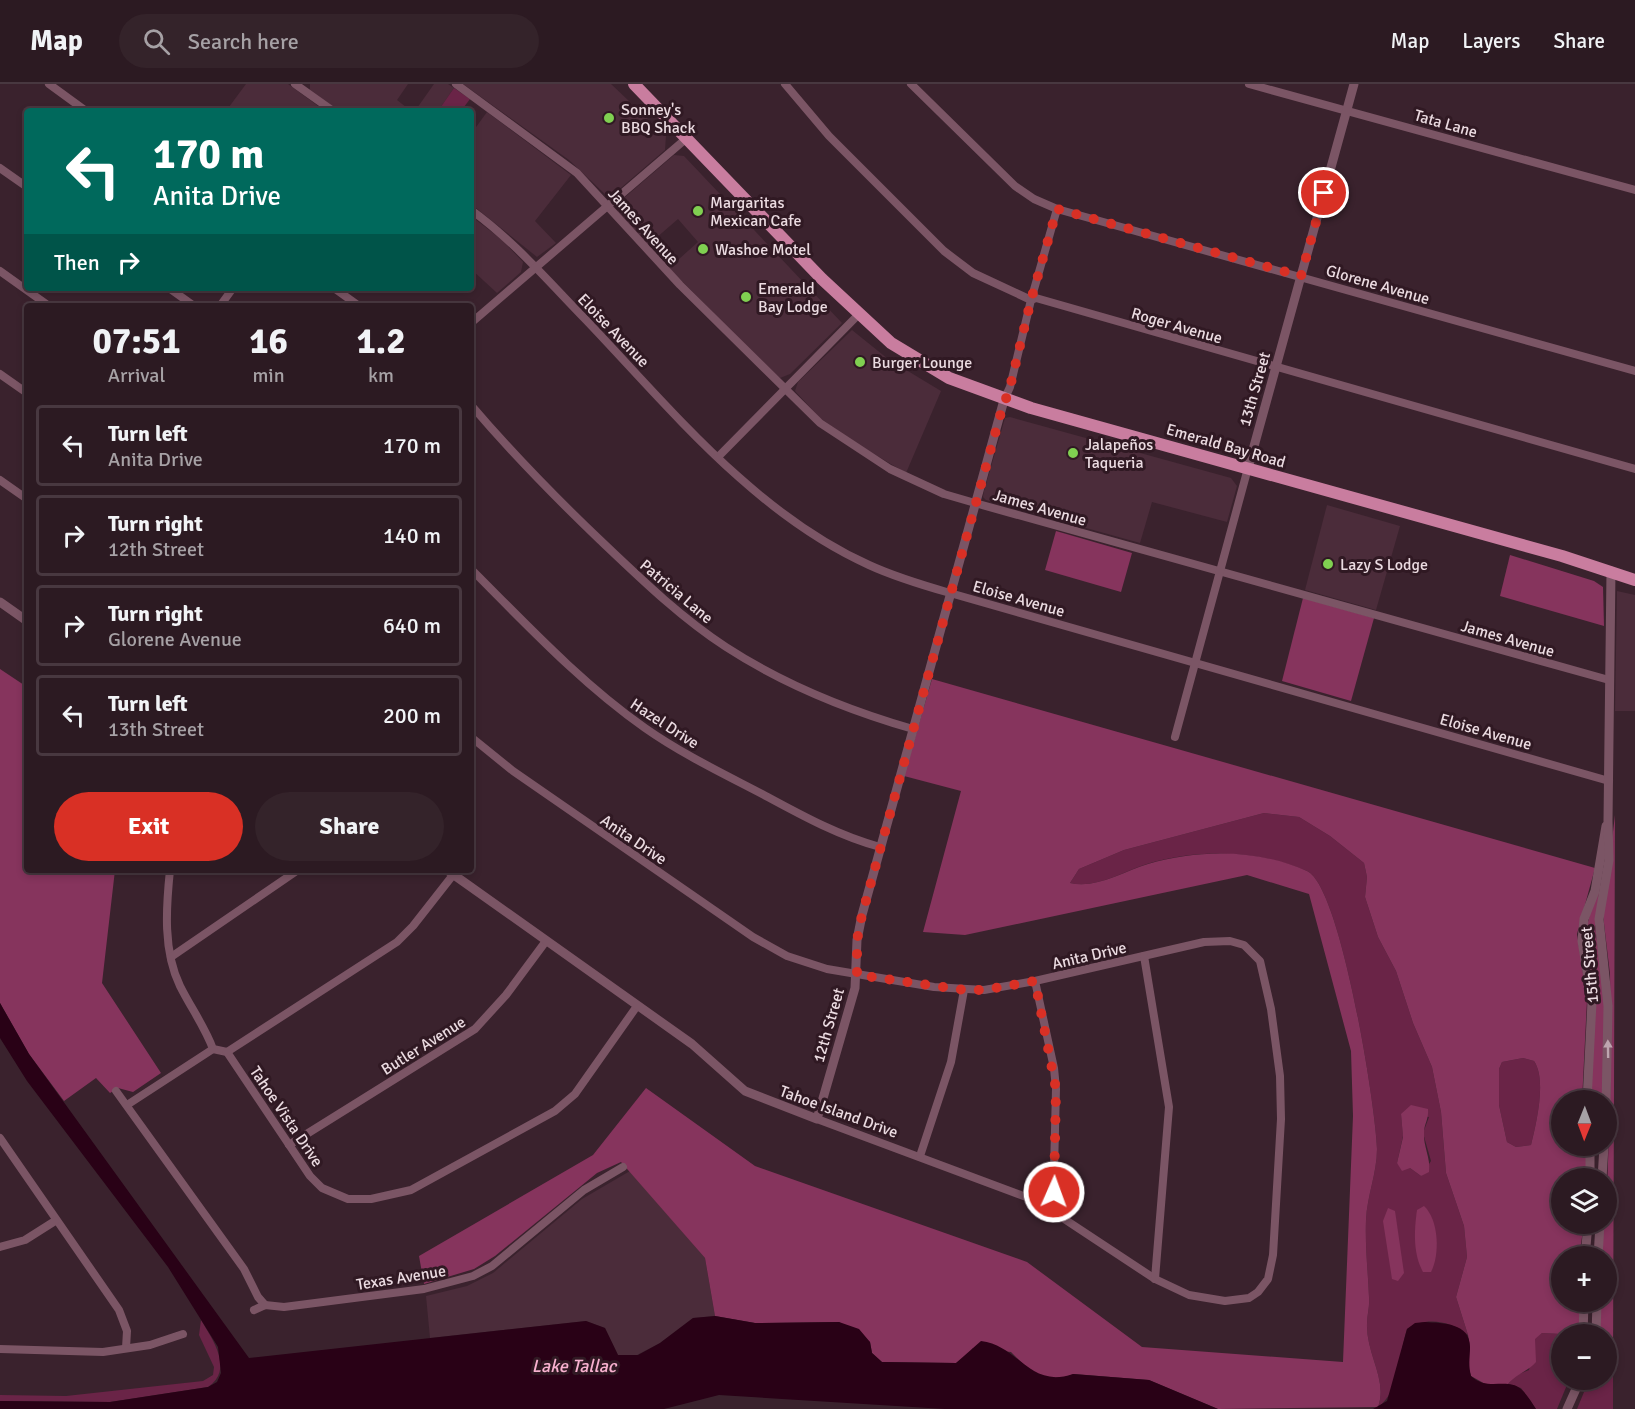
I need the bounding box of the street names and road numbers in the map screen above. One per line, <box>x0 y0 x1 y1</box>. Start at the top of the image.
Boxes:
street label: Tata Lane <box>1412 105 1480 143</box>
street label: James Avenue <box>604 184 683 269</box>
street label: Glorene Avenue <box>1324 261 1432 309</box>
street label: Eloise Avenue <box>573 290 653 372</box>
street label: Roger Avenue <box>1129 303 1224 348</box>
street label: 13th Street <box>1235 349 1275 429</box>
street label: Emerald Bay Road <box>1164 419 1288 473</box>
street label: James Avenue <box>991 485 1089 531</box>
street label: Patricia Lane <box>636 555 717 628</box>
street label: Eloise Avenue <box>970 576 1067 622</box>
street label: James Avenue <box>1459 616 1557 662</box>
street label: Hazel Drive <box>626 694 703 753</box>
street label: Eloise Avenue <box>1437 709 1534 755</box>
street label: Anita Drive <box>596 810 670 869</box>
street label: 15th Street <box>1577 925 1603 1004</box>
street label: Anita Drive <box>1050 938 1128 974</box>
street label: 12th Street <box>809 985 849 1065</box>
street label: Butler Avenue <box>378 1012 470 1080</box>
street label: Tahoe Vista Drive <box>245 1063 327 1171</box>
street label: Tahoe Island Drive <box>777 1081 901 1143</box>
street label: Texas Avenue <box>355 1261 447 1295</box>

